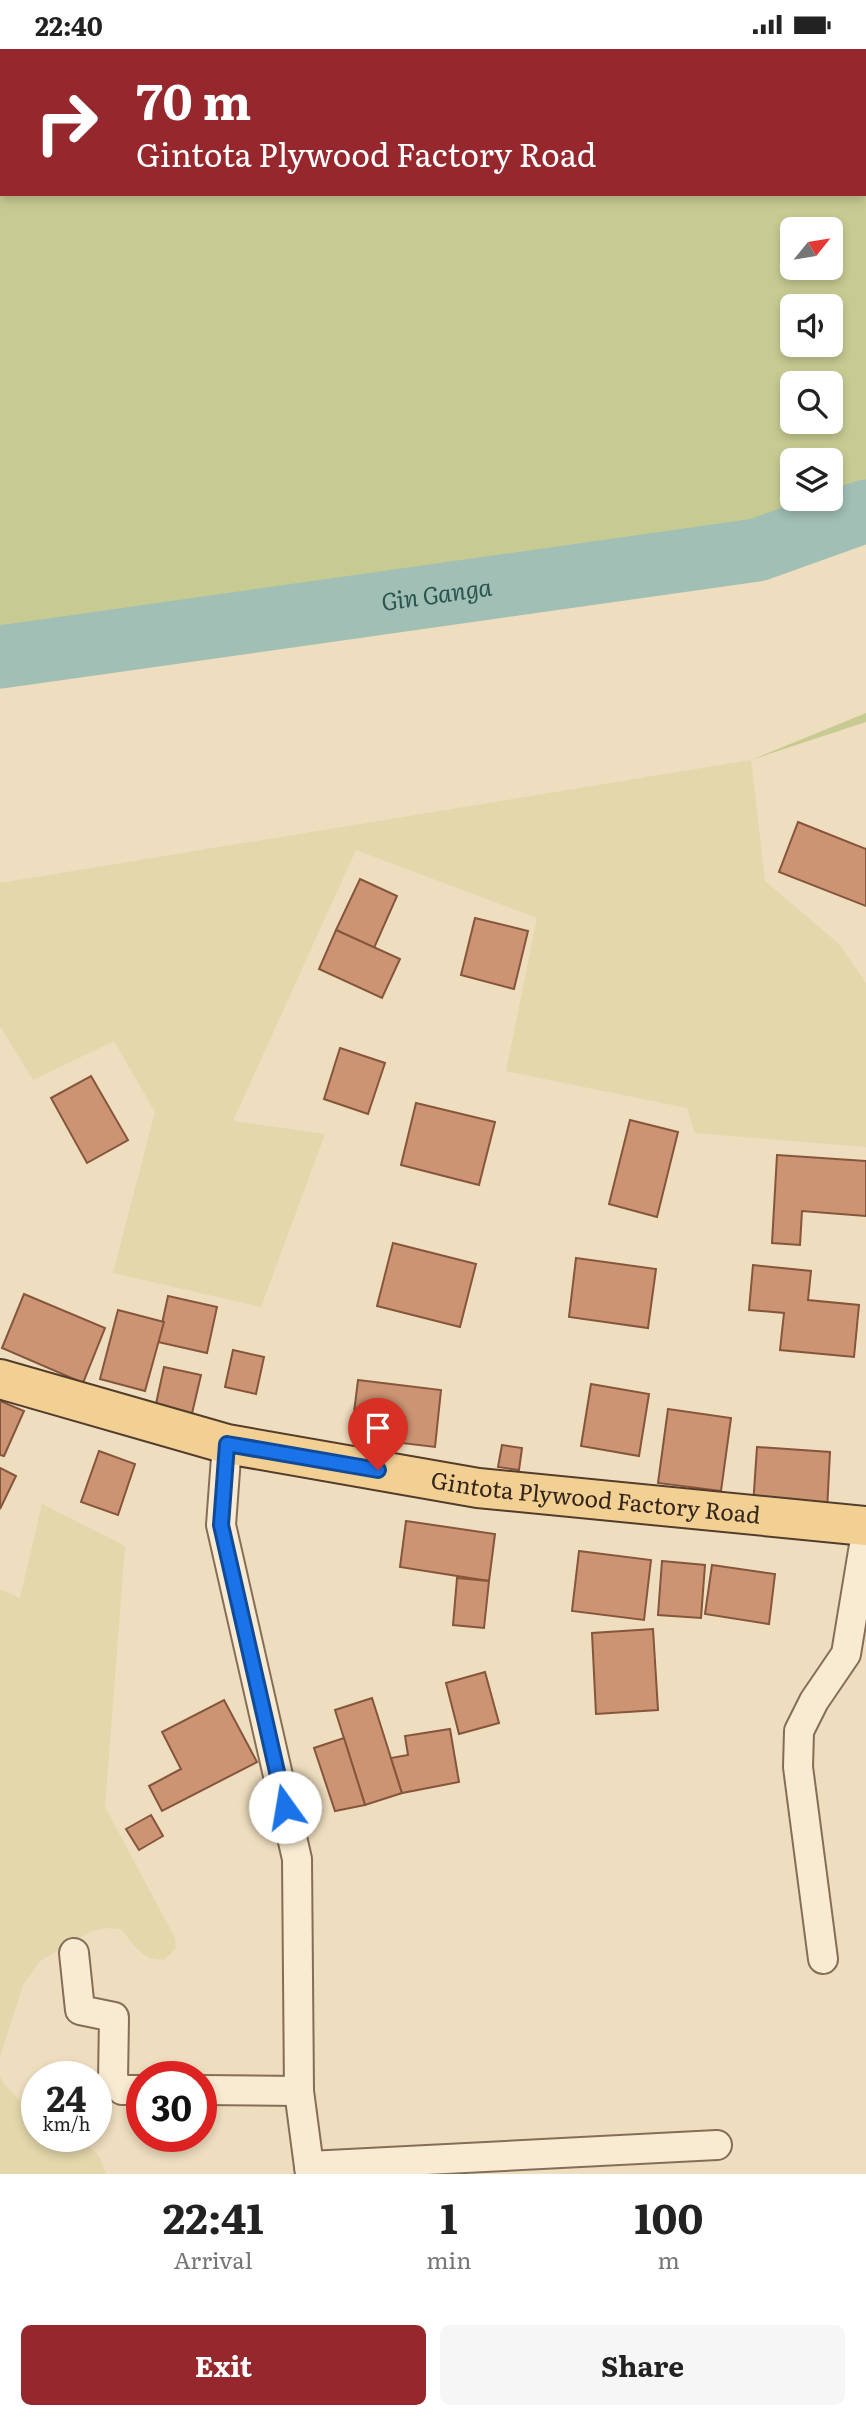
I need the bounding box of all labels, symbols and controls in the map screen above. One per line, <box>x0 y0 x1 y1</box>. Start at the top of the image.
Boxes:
text: 22:40 <box>35 5 103 44</box>
text: 70 m <box>136 62 251 135</box>
icon: right <box>21 77 112 168</box>
text: Gintota Plywood Factory Road <box>136 129 596 177</box>
north arrow <box>780 217 844 280</box>
map controls <box>780 217 843 511</box>
button: sound <box>780 294 843 357</box>
button: search <box>780 371 843 434</box>
button: layers <box>780 448 843 511</box>
water label: Gin Ganga <box>379 568 494 618</box>
pin <box>348 1398 408 1470</box>
icon: arrive <box>359 1409 397 1447</box>
street label: Gintota Plywood Factory Road <box>429 1461 762 1531</box>
position arrow <box>248 1770 322 1844</box>
speed limit sign: 30 <box>126 2061 217 2152</box>
text: 24 <box>47 2071 86 2123</box>
text: km/h <box>43 2110 90 2137</box>
text: 22:41 <box>163 2185 264 2247</box>
text: 1 <box>440 2185 458 2247</box>
text: 100 <box>634 2185 703 2247</box>
text: Arrival <box>174 2242 252 2276</box>
text: min <box>426 2242 471 2276</box>
text: m <box>658 2242 680 2276</box>
button: Exit <box>21 2325 426 2405</box>
button: Share <box>440 2325 845 2405</box>

